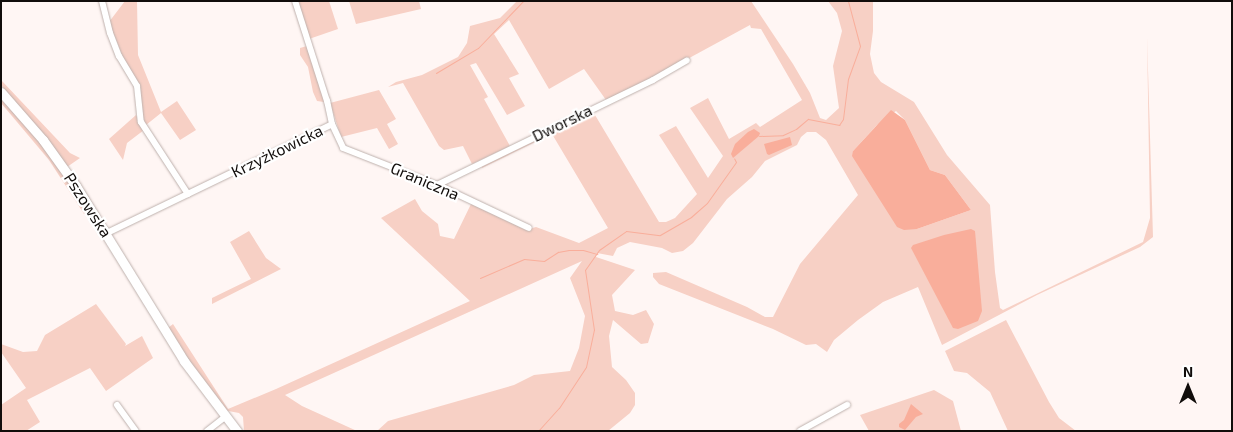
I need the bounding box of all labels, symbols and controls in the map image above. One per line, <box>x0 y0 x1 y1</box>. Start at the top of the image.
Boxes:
street label: Dworska <box>529 100 595 146</box>
street label: Krzyżkowicka <box>228 121 326 181</box>
street label: Graniczna <box>388 158 462 204</box>
street label: Pszowska <box>60 169 116 241</box>
north arrow <box>1163 362 1213 412</box>
text: N <box>1183 363 1193 380</box>

